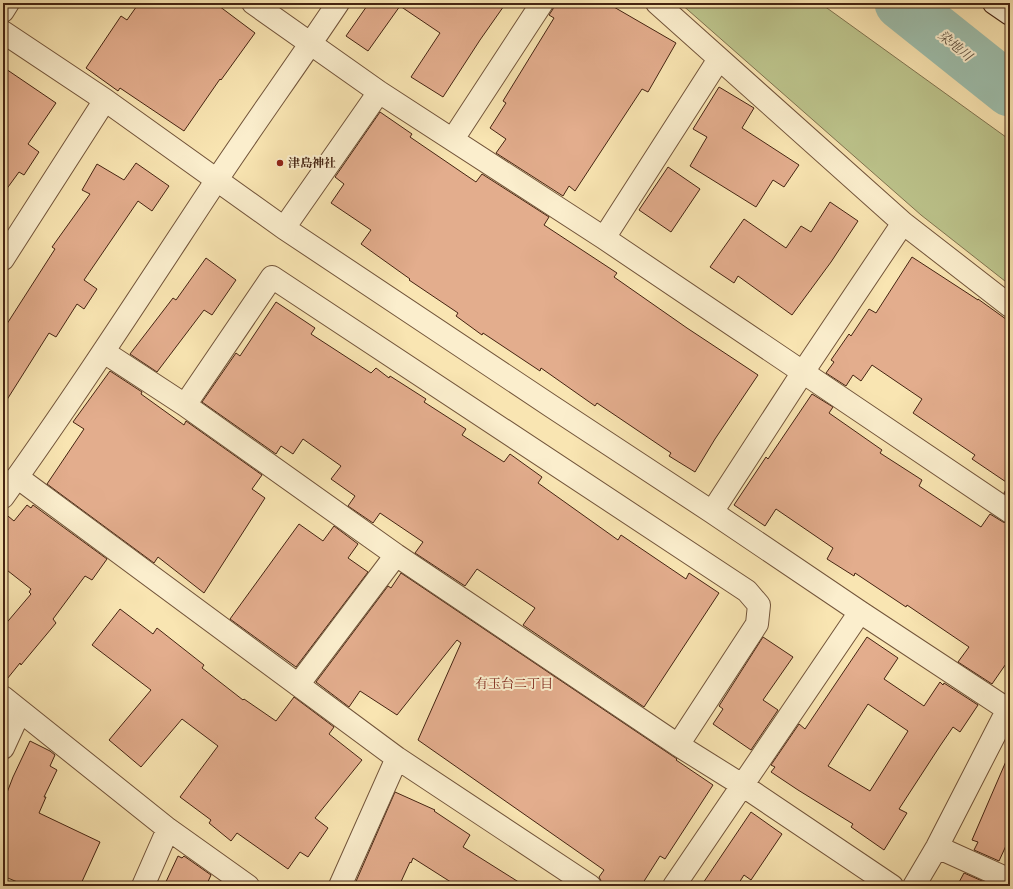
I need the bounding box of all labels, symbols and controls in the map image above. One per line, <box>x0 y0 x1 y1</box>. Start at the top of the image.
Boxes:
water label: 染地川 <box>934 27 977 67</box>
place label: 津島神社 <box>288 155 336 171</box>
marker: 津島神社 <box>275 158 285 168</box>
district label: 有玉台二丁目 <box>475 675 553 693</box>

